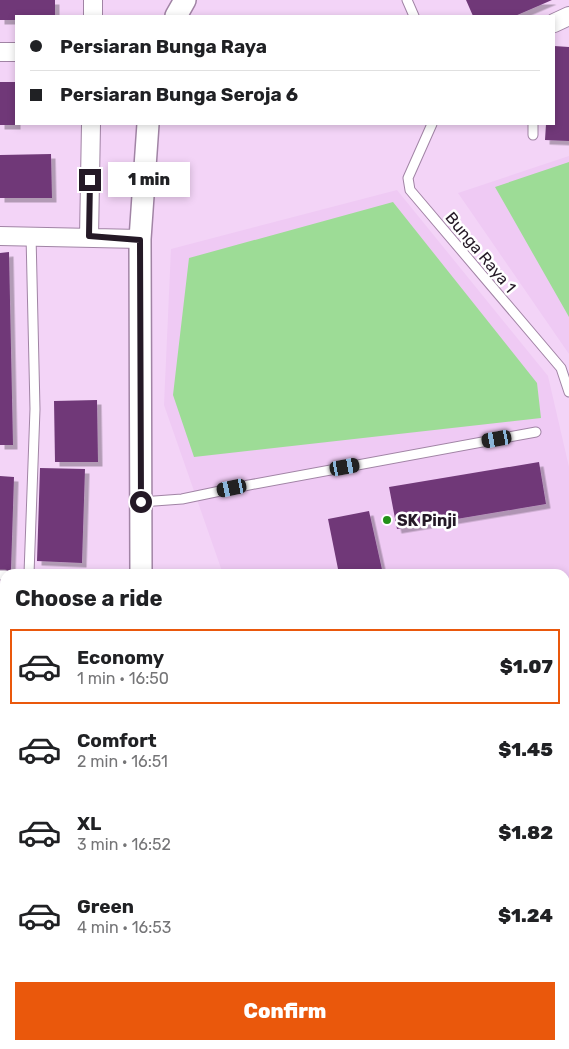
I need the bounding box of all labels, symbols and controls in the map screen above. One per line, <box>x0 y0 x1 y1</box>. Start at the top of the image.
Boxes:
text: Persiaran Bunga Raya <box>60 35 267 58</box>
text: Persiaran Bunga Seroja 6 <box>60 83 298 106</box>
callout: 1 min <box>108 162 190 198</box>
route end <box>79 169 101 191</box>
text: 1 min <box>128 170 170 189</box>
street label: Bunga Raya 1 <box>441 208 520 297</box>
car <box>480 429 513 449</box>
car <box>328 457 361 477</box>
car <box>215 478 248 498</box>
route start <box>130 491 152 513</box>
place label: SK Pinji <box>397 511 457 530</box>
marker: SK Pinji <box>381 514 393 526</box>
text: Choose a ride <box>15 585 162 612</box>
icon: car <box>17 644 62 689</box>
text: Economy <box>77 646 164 669</box>
text: $1.07 <box>500 655 553 678</box>
text: 1 min · 16:50 <box>77 669 169 688</box>
icon: car <box>17 727 62 772</box>
text: Comfort <box>77 729 157 752</box>
text: $1.45 <box>498 738 553 761</box>
text: 2 min · 16:51 <box>77 752 168 771</box>
icon: car <box>17 810 62 855</box>
text: XL <box>77 812 101 835</box>
text: $1.82 <box>498 821 553 844</box>
text: 3 min · 16:52 <box>77 835 171 854</box>
icon: car <box>17 893 62 938</box>
text: Green <box>77 895 134 918</box>
text: $1.24 <box>498 904 553 927</box>
text: 4 min · 16:53 <box>77 918 171 937</box>
button: Confirm <box>15 982 555 1040</box>

